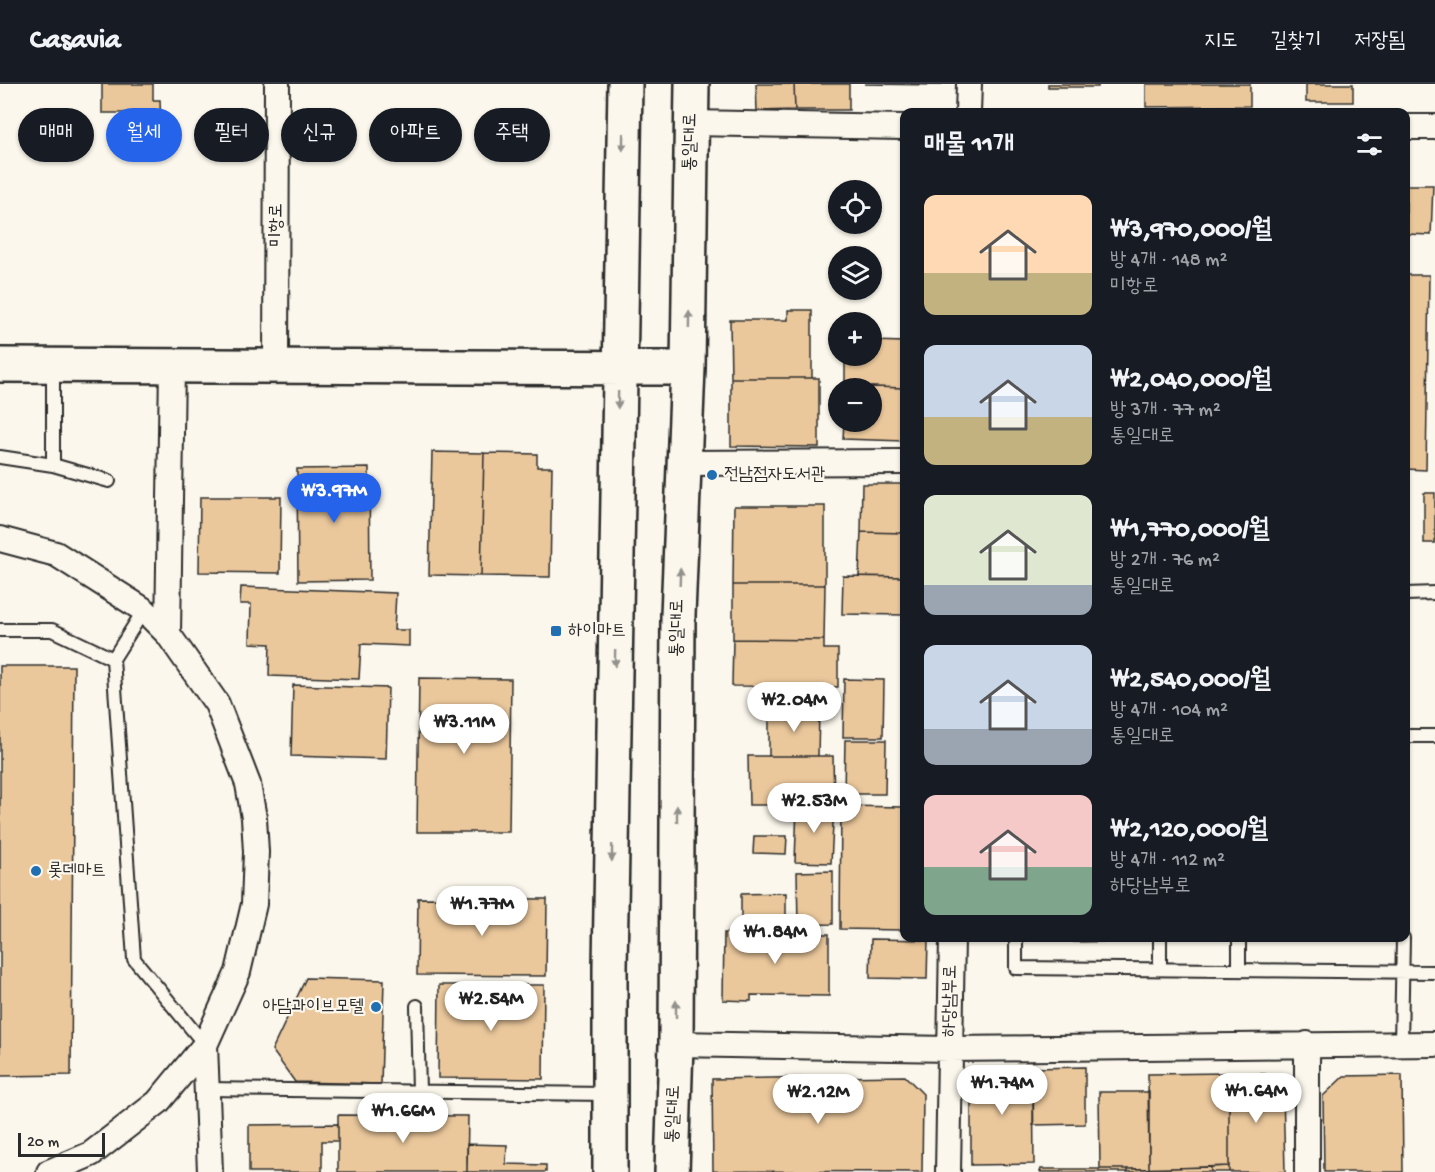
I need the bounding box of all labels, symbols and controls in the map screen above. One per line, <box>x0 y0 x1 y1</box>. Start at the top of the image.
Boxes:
text: Casavia <box>30 25 121 58</box>
text: 지도 <box>1204 30 1238 55</box>
text: 길찾기 <box>1271 30 1321 55</box>
text: 저장됨 <box>1354 30 1405 55</box>
chip: 매매 <box>18 108 94 162</box>
chip: 월세 <box>106 108 182 162</box>
chip: 필터 <box>194 108 269 162</box>
chip: 신규 <box>281 108 357 162</box>
chip: 아파트 <box>369 108 462 162</box>
chip: 주택 <box>474 108 550 162</box>
street label: 통일대로 <box>680 113 702 171</box>
icon: filters <box>1353 128 1386 161</box>
text: 매물 11개 <box>924 131 1014 162</box>
one-way arrow <box>619 133 628 152</box>
map controls <box>828 180 882 432</box>
button: locate <box>828 180 882 234</box>
street label: 미항로 <box>267 203 288 247</box>
text: ₩3,970,000/월 <box>1110 216 1272 247</box>
icon: home <box>972 219 1044 291</box>
button: layers <box>828 246 882 300</box>
text: 방 4개 · 148 m² <box>1110 250 1228 273</box>
text: 미항로 <box>1110 276 1158 299</box>
one-way arrow <box>684 309 694 328</box>
button: + <box>828 312 882 366</box>
text: ₩2,040,000/월 <box>1110 366 1272 397</box>
icon: home <box>972 369 1044 441</box>
button: − <box>828 378 882 432</box>
one-way arrow <box>613 391 623 410</box>
text: 방 3개 · 77 m² <box>1110 400 1221 423</box>
text: 통일대로 <box>1110 426 1174 449</box>
place label: 전남점자도서관 <box>724 465 825 486</box>
marker: 전남점자도서관 <box>705 468 719 482</box>
pin: ₩3.97M <box>285 473 383 524</box>
text: ₩3.97M <box>301 481 367 504</box>
text: ₩1,770,000/월 <box>1110 516 1269 547</box>
icon: home <box>972 519 1044 591</box>
text: 방 2개 · 76 m² <box>1110 550 1220 573</box>
one-way arrow <box>675 567 684 586</box>
text: 통일대로 <box>1110 576 1174 599</box>
street label: 통일대로 <box>667 599 689 657</box>
place label: 하이마트 <box>568 621 626 642</box>
marker: 하이마트 <box>549 624 563 638</box>
one-way arrow <box>610 649 619 668</box>
text: ₩2,540,000/월 <box>1110 666 1271 697</box>
icon: home <box>972 669 1044 741</box>
pin: ₩2.04M <box>745 682 843 733</box>
text: ₩2.04M <box>761 690 827 713</box>
text: 방 4개 · 104 m² <box>1110 700 1228 723</box>
pin: ₩3.11M <box>415 704 513 755</box>
text: ₩3.11M <box>433 712 495 735</box>
text: 통일대로 <box>1110 726 1174 749</box>
pin: ₩2.53M <box>765 783 863 834</box>
text: ₩2.53M <box>781 791 847 814</box>
one-way arrow <box>672 804 682 823</box>
text: ₩2,120,000/월 <box>1110 816 1268 847</box>
icon: home <box>972 819 1044 891</box>
one-way arrow <box>607 844 617 863</box>
text: 방 4개 · 112 m² <box>1110 850 1225 873</box>
place label: 롯데마트 <box>48 861 106 882</box>
marker: 롯데마트 <box>29 864 43 878</box>
text: 하당남부로 <box>1110 876 1190 899</box>
pin: ₩1.77M <box>433 886 531 937</box>
text: ₩1.77M <box>450 894 514 917</box>
pin: ₩1.84M <box>726 914 824 965</box>
text: ₩1.84M <box>743 922 807 945</box>
street label: 하당남부로 <box>940 965 962 1037</box>
pin: ₩2.54M <box>442 981 540 1032</box>
text: ₩2.54M <box>459 989 523 1012</box>
place label: 아담과이브모텔 <box>263 997 364 1018</box>
one-way arrow <box>671 999 681 1018</box>
marker: 아담과이브모텔 <box>369 1000 383 1014</box>
pin: ₩1.74M <box>953 1065 1051 1116</box>
text: ₩1.74M <box>971 1073 1033 1096</box>
pin: ₩1.64M <box>1207 1073 1305 1124</box>
pin: ₩2.12M <box>769 1074 867 1125</box>
text: ₩1.64M <box>1225 1081 1287 1104</box>
text: ₩2.12M <box>787 1082 849 1105</box>
street label: 통일대로 <box>662 1085 686 1143</box>
pin: ₩1.66M <box>354 1093 452 1144</box>
text: ₩1.66M <box>371 1101 435 1124</box>
scale bar <box>18 1130 105 1158</box>
text: 20 m <box>27 1134 59 1153</box>

